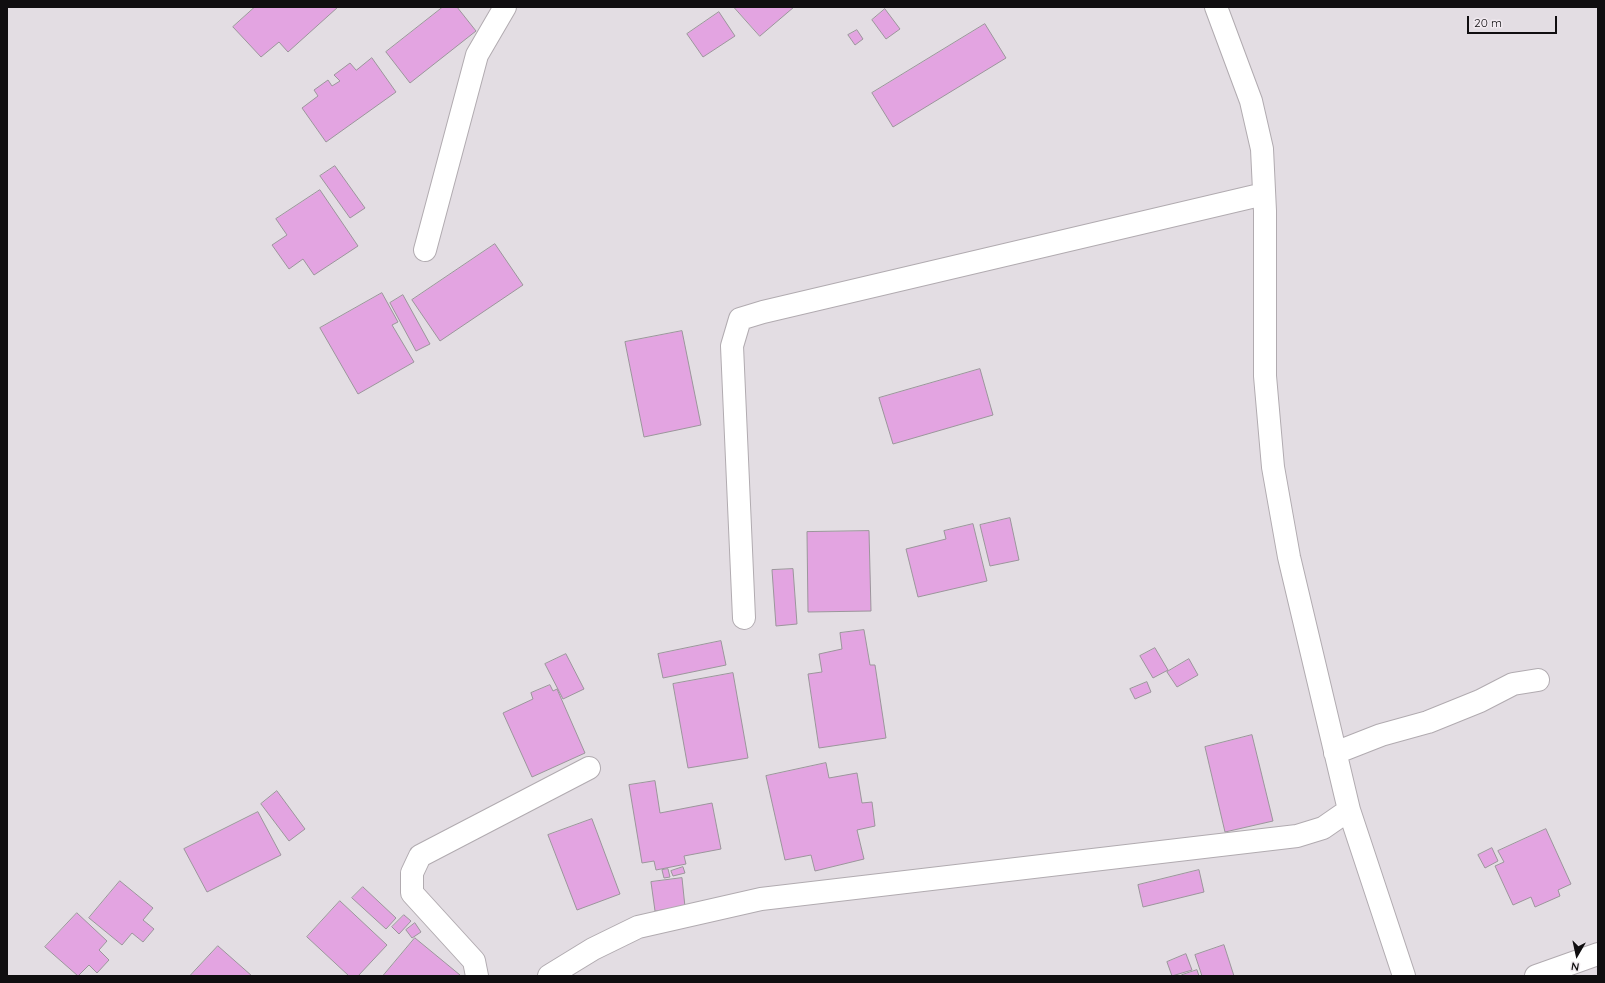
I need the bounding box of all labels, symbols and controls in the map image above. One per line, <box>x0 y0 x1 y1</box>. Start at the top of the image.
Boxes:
scale bar <box>1469 8 1559 34</box>
text: 20 m <box>1474 15 1502 30</box>
north arrow <box>1557 935 1597 975</box>
text: N <box>1570 959 1580 974</box>

